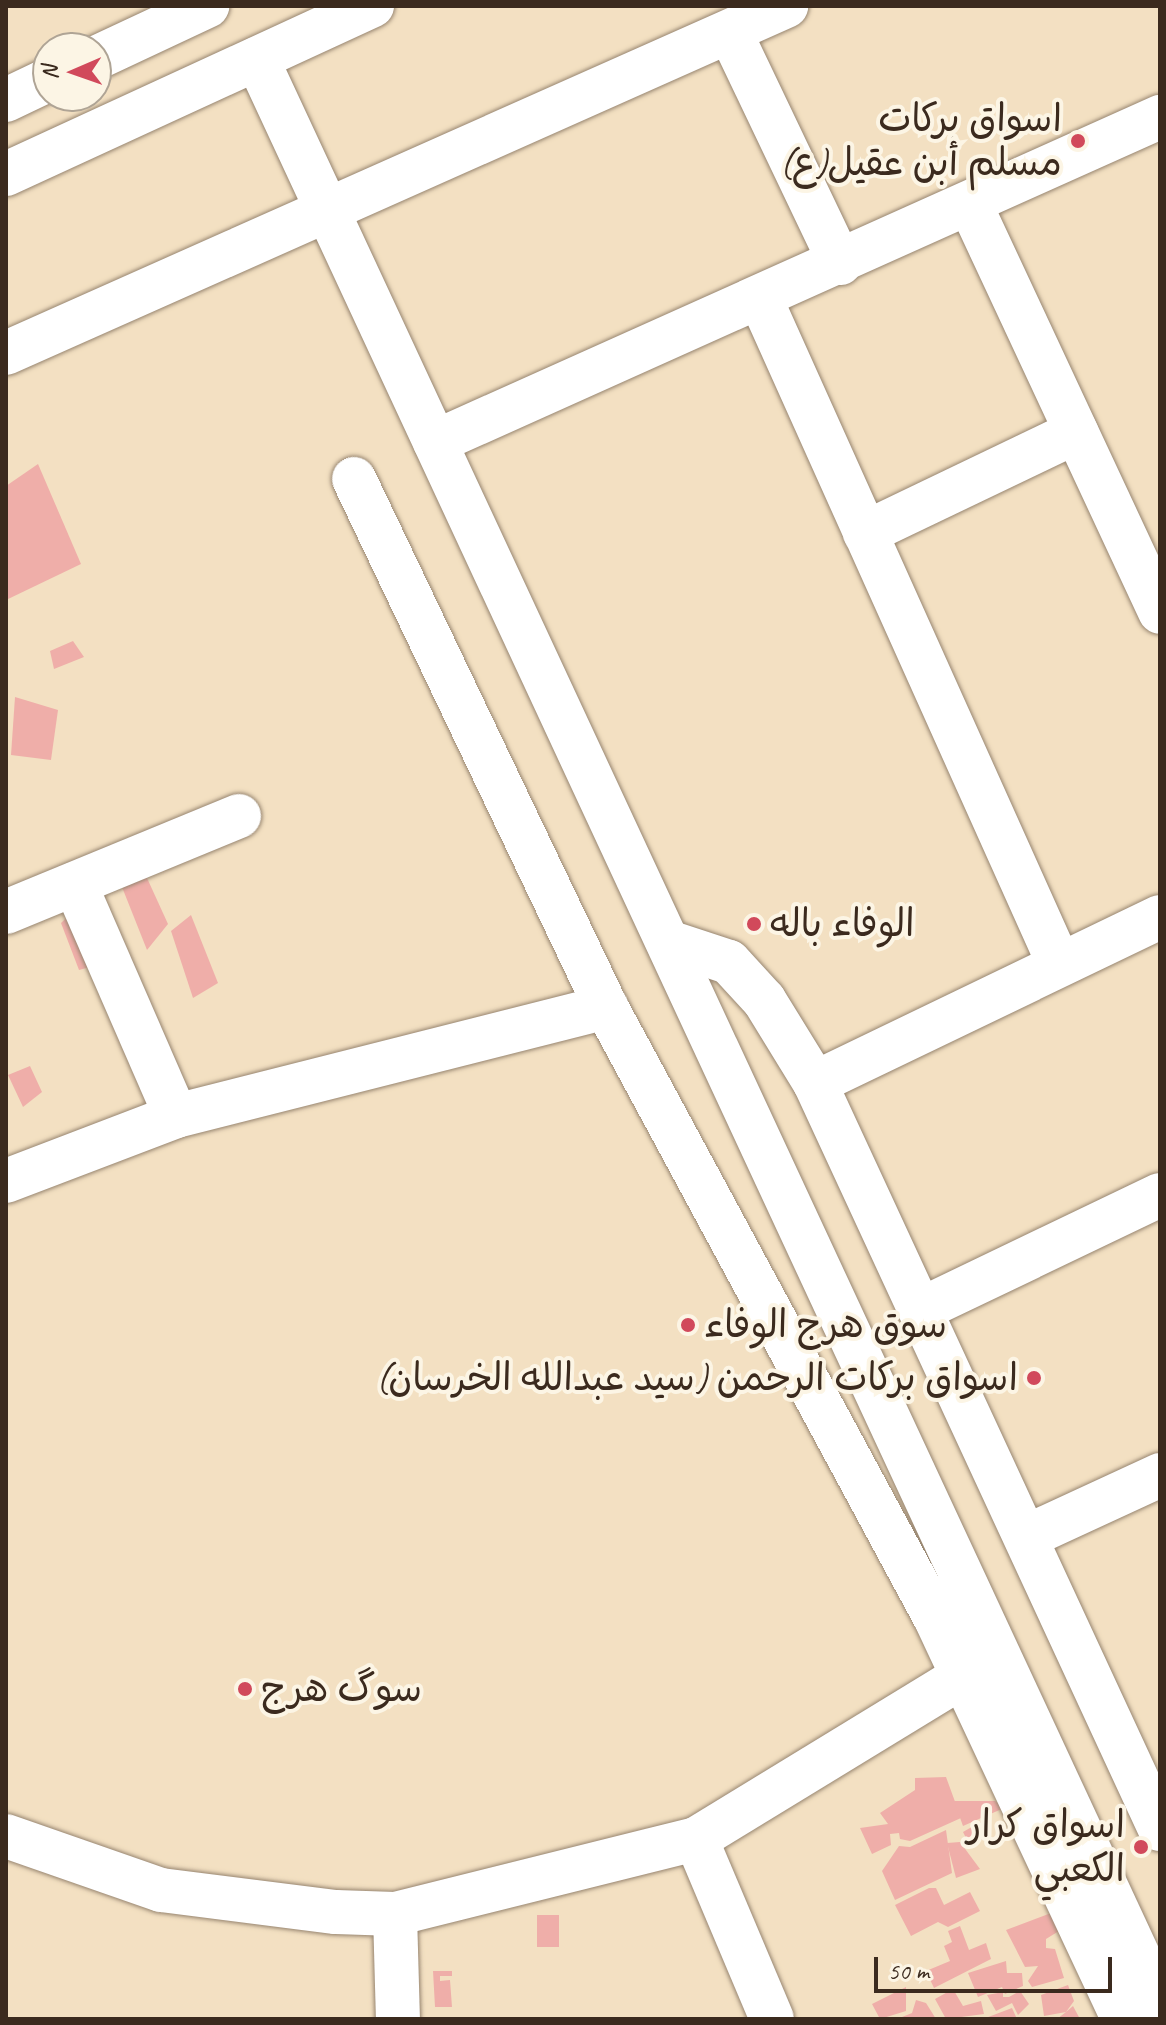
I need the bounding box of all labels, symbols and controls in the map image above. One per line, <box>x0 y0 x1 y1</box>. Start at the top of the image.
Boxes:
north arrow <box>32 32 112 112</box>
text: N <box>36 65 64 80</box>
place label: اسواق بركات مسلم أبن عقيل(ع) <box>779 96 1062 186</box>
marker: اسواق بركات مسلم أبن عقيل(ع) <box>1069 132 1087 150</box>
place label: الوفاء باله <box>770 901 915 947</box>
marker: الوفاء باله <box>745 915 763 933</box>
place label: سوق هرج الوفاء <box>704 1302 947 1348</box>
marker: سوق هرج الوفاء <box>679 1316 697 1334</box>
place label: اسواق بركات الرحمن (سيد عبدالله الخرسان) <box>376 1355 1018 1401</box>
marker: اسواق بركات الرحمن (سيد عبدالله الخرسان) <box>1025 1369 1043 1387</box>
place label: سوگ هرج <box>261 1666 422 1712</box>
marker: سوگ هرج <box>236 1680 254 1698</box>
place label: اسواق كرار الكعبي <box>967 1802 1125 1892</box>
marker: اسواق كرار الكعبي <box>1132 1838 1150 1856</box>
scale bar <box>878 1941 1116 1991</box>
text: 50 m <box>888 1956 929 1986</box>

